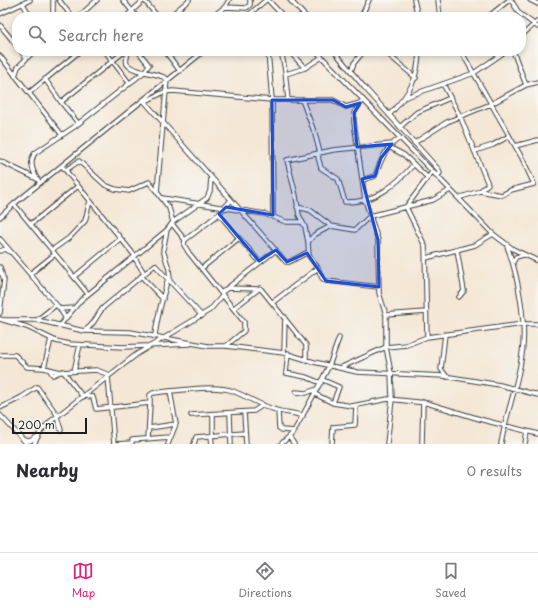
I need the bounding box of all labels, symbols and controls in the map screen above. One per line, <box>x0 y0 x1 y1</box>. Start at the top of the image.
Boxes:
search box <box>12 12 526 56</box>
icon: search <box>26 23 48 45</box>
text: Search here <box>58 23 144 46</box>
scale bar <box>12 416 87 435</box>
text: 200 m <box>18 416 55 433</box>
text: Nearby <box>16 457 78 483</box>
text: 0 results <box>467 461 522 480</box>
tab: Map <box>72 560 95 601</box>
tab: Directions <box>238 560 292 601</box>
tab: Saved <box>435 560 466 601</box>

